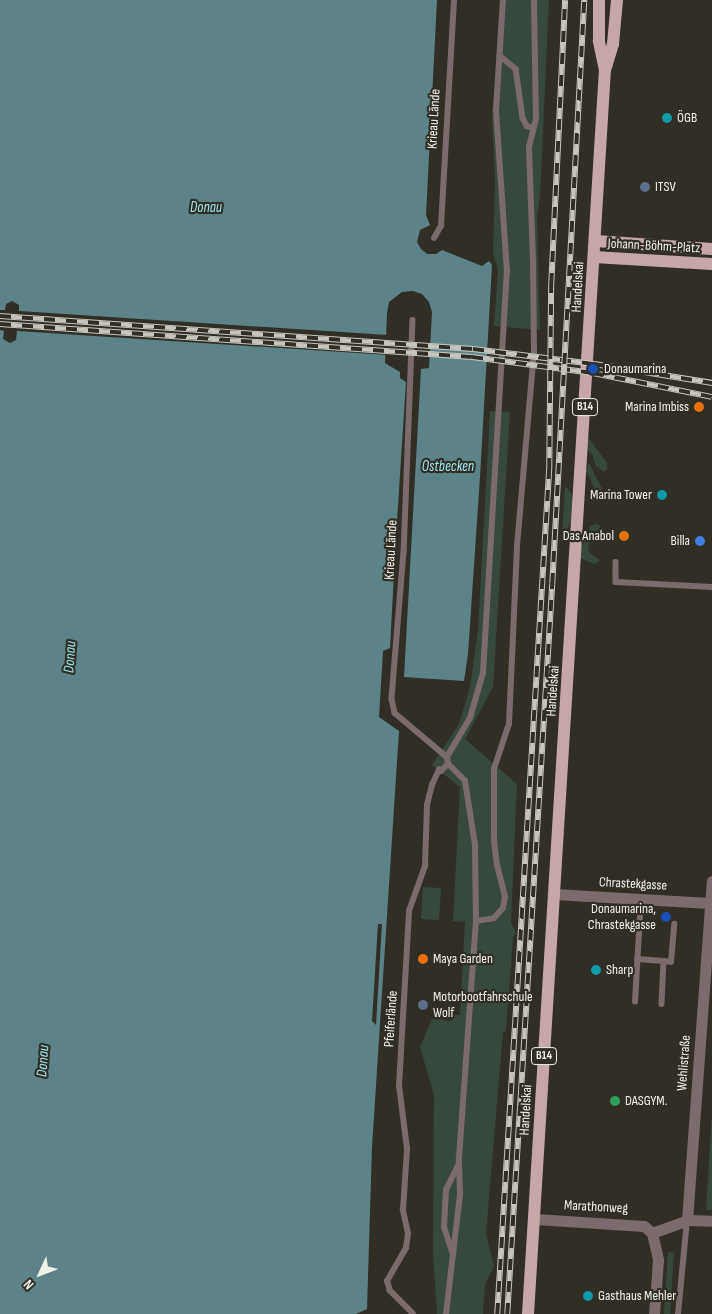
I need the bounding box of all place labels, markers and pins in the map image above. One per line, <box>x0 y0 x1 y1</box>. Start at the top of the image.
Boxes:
place label: ÖGB <box>677 110 697 126</box>
marker: ÖGB <box>661 112 673 124</box>
place label: ITSV <box>655 179 676 195</box>
marker: ITSV <box>639 181 651 193</box>
place label: Donaumarina <box>604 361 666 377</box>
marker: Donaumarina <box>586 362 600 376</box>
place label: Marina Imbiss <box>625 399 689 415</box>
marker: Marina Imbiss <box>693 401 705 413</box>
place label: Marina Tower <box>590 487 652 503</box>
marker: Marina Tower <box>656 489 668 501</box>
place label: Das Anabol <box>563 528 614 544</box>
marker: Das Anabol <box>618 530 630 542</box>
place label: Billa <box>671 533 690 549</box>
marker: Billa <box>694 535 706 547</box>
place label: Donaumarina, Chrastekgasse <box>588 901 656 934</box>
marker: Donaumarina, Chrastekgasse <box>660 911 672 923</box>
place label: Maya Garden <box>433 951 493 967</box>
marker: Maya Garden <box>417 953 429 965</box>
place label: Sharp <box>606 962 633 978</box>
marker: Sharp <box>590 964 602 976</box>
place label: Motorbootfahrschule Wolf <box>433 989 533 1022</box>
marker: Motorbootfahrschule Wolf <box>417 999 429 1011</box>
place label: DASGYM. <box>625 1093 667 1109</box>
marker: DASGYM. <box>609 1095 621 1107</box>
place label: Gasthaus Mehler <box>598 1288 676 1304</box>
marker: Gasthaus Mehler <box>582 1290 594 1302</box>

